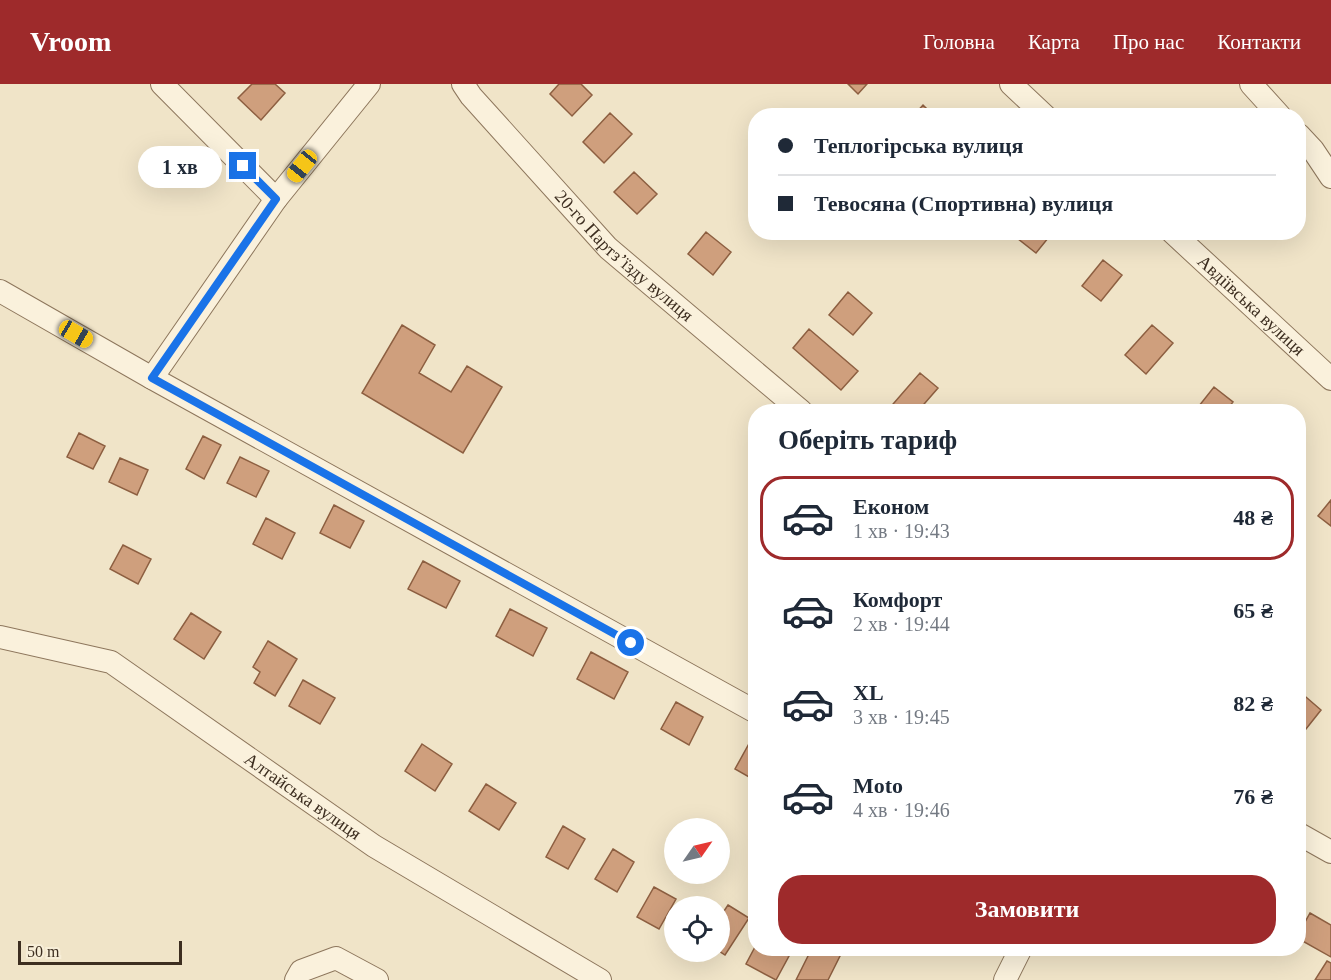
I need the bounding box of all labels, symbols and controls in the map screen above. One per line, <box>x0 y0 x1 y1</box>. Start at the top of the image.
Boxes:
text: Vroom <box>30 26 111 57</box>
text: Головна <box>923 30 995 54</box>
text: Карта <box>1028 30 1080 54</box>
text: Про нас <box>1113 30 1184 54</box>
text: Контакти <box>1217 30 1301 54</box>
text: Теплогірська вулиця <box>814 133 1023 158</box>
callout: 1 хв <box>138 145 222 187</box>
car <box>284 146 320 186</box>
route end <box>229 152 256 179</box>
text: 1 хв <box>162 156 198 178</box>
street label: 20-го Партз’їзду вулиця <box>551 186 697 325</box>
text: Тевосяна (Спортивна) вулиця <box>814 191 1113 216</box>
street label: Авдіївська вулиця <box>1194 251 1309 360</box>
car <box>56 317 96 351</box>
text: Оберіть тариф <box>778 425 957 455</box>
icon: car <box>781 491 835 545</box>
text: Економ <box>853 494 929 519</box>
text: 48 ₴ <box>1233 505 1273 530</box>
text: 1 хв · 19:43 <box>853 520 950 542</box>
icon: car <box>781 584 835 638</box>
text: Комфорт <box>853 587 942 612</box>
text: 65 ₴ <box>1233 598 1273 623</box>
text: 2 хв · 19:44 <box>853 613 950 635</box>
route start <box>617 629 644 656</box>
icon: car <box>781 677 835 731</box>
text: XL <box>853 680 884 705</box>
text: 82 ₴ <box>1233 691 1273 716</box>
text: 3 хв · 19:45 <box>853 706 950 728</box>
street label: Алтайська вулиця <box>241 749 365 844</box>
icon: car <box>781 770 835 824</box>
text: Moto <box>853 773 903 798</box>
text: 76 ₴ <box>1233 784 1273 809</box>
text: 4 хв · 19:46 <box>853 799 950 821</box>
north arrow <box>664 818 730 884</box>
map controls <box>664 818 730 962</box>
button: Замовити <box>778 875 1276 944</box>
button: locate <box>664 896 730 962</box>
scale bar <box>18 938 182 966</box>
text: 50 m <box>27 943 59 960</box>

